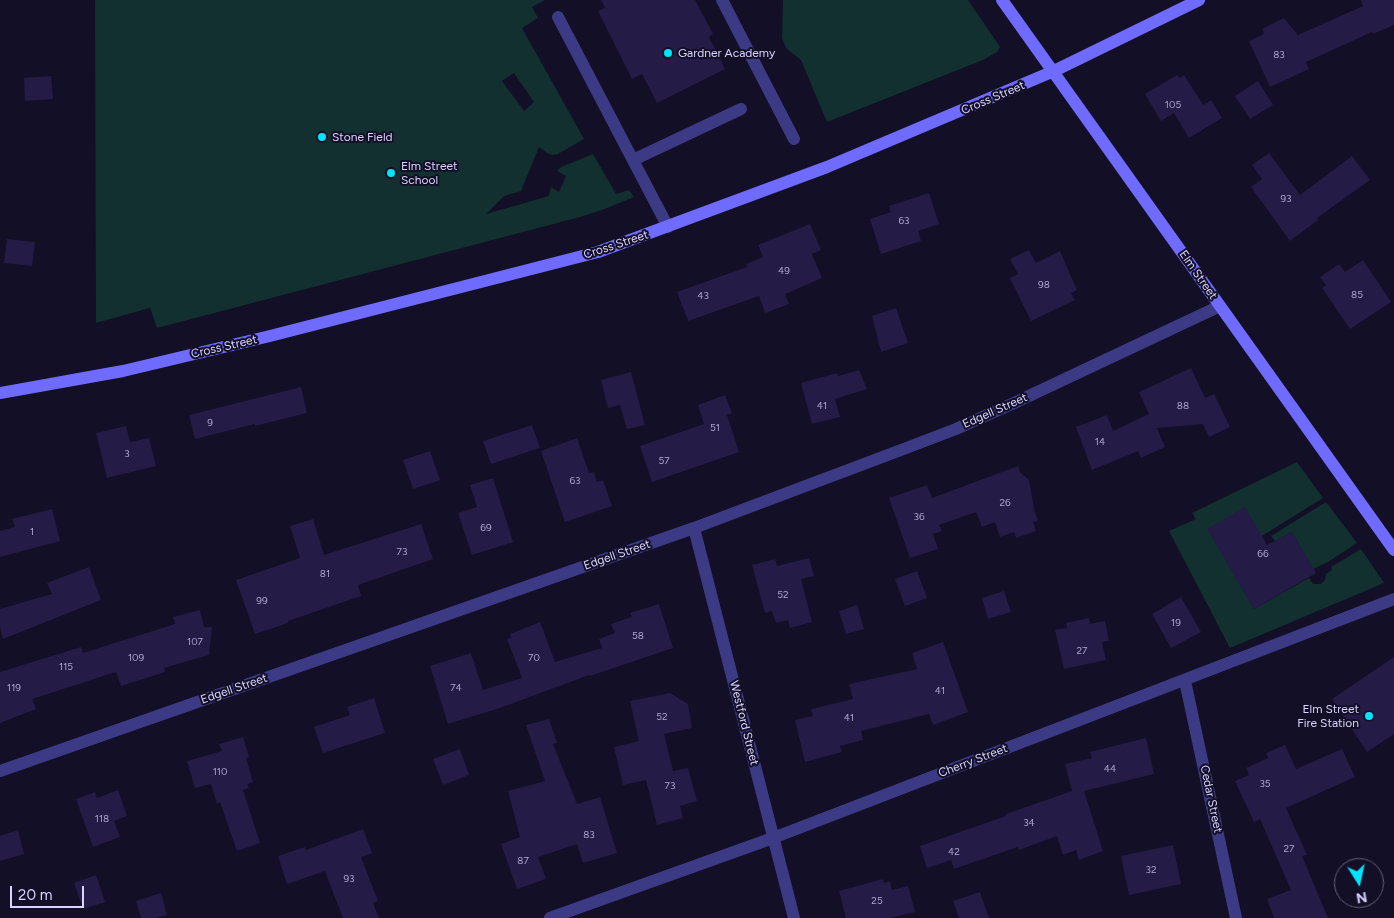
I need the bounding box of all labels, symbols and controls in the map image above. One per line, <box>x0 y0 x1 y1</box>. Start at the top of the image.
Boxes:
place label: Gardner Academy <box>678 46 775 60</box>
marker: Gardner Academy <box>662 47 674 59</box>
house number: 83 <box>1273 49 1285 61</box>
street label: Cross Street <box>959 78 1027 118</box>
house number: 105 <box>1165 99 1181 111</box>
place label: Stone Field <box>332 130 393 144</box>
marker: Stone Field <box>316 131 328 143</box>
place label: Elm Street School <box>401 159 458 187</box>
marker: Elm Street School <box>385 167 397 179</box>
house number: 93 <box>1280 193 1292 205</box>
house number: 63 <box>898 215 910 227</box>
street label: Cross Street <box>582 228 650 262</box>
street label: Elm Street <box>1176 248 1220 302</box>
house number: 49 <box>778 265 790 277</box>
house number: 98 <box>1038 279 1050 291</box>
house number: 85 <box>1351 289 1363 301</box>
house number: 43 <box>697 290 709 302</box>
street label: Cross Street <box>190 332 258 362</box>
street label: Edgell Street <box>960 390 1030 432</box>
house number: 41 <box>817 400 827 412</box>
house number: 88 <box>1177 400 1189 412</box>
house number: 9 <box>207 417 213 429</box>
house number: 51 <box>710 422 720 434</box>
house number: 14 <box>1095 436 1105 448</box>
house number: 3 <box>124 448 130 460</box>
house number: 57 <box>658 455 670 467</box>
house number: 63 <box>569 475 581 487</box>
house number: 26 <box>999 497 1011 509</box>
house number: 36 <box>913 511 925 523</box>
house number: 69 <box>480 522 492 534</box>
house number: 1 <box>30 526 34 538</box>
street label: Edgell Street <box>582 537 652 573</box>
house number: 73 <box>397 546 407 558</box>
house number: 66 <box>1257 548 1269 560</box>
house number: 81 <box>320 568 330 580</box>
house number: 52 <box>777 589 789 601</box>
house number: 99 <box>256 595 268 607</box>
house number: 19 <box>1171 617 1181 629</box>
house number: 58 <box>632 630 644 642</box>
house number: 107 <box>187 636 203 648</box>
house number: 27 <box>1077 645 1087 657</box>
house number: 109 <box>128 652 144 664</box>
house number: 70 <box>528 652 540 664</box>
house number: 115 <box>59 661 73 673</box>
street label: Edgell Street <box>199 671 269 707</box>
street label: Westford Street <box>727 679 761 767</box>
house number: 119 <box>7 682 21 694</box>
house number: 74 <box>450 682 462 694</box>
house number: 41 <box>935 685 945 697</box>
place label: Elm Street Fire Station <box>1297 702 1359 730</box>
marker: Elm Street Fire Station <box>1363 710 1375 722</box>
house number: 52 <box>656 711 668 723</box>
house number: 41 <box>844 712 854 724</box>
street label: Cherry Street <box>936 741 1010 781</box>
house number: 44 <box>1104 763 1116 775</box>
street label: Cedar Street <box>1197 764 1225 834</box>
house number: 110 <box>213 766 227 778</box>
house number: 35 <box>1259 778 1271 790</box>
house number: 73 <box>665 780 675 792</box>
house number: 118 <box>95 813 109 825</box>
house number: 34 <box>1023 817 1035 829</box>
house number: 83 <box>583 829 595 841</box>
house number: 27 <box>1284 843 1294 855</box>
house number: 42 <box>948 846 960 858</box>
house number: 87 <box>517 855 529 867</box>
north arrow <box>1334 858 1384 908</box>
house number: 32 <box>1145 864 1157 876</box>
house number: 93 <box>343 873 355 885</box>
scale bar <box>12 876 86 908</box>
text: 20 m <box>18 886 52 904</box>
text: N <box>1355 888 1368 907</box>
house number: 25 <box>871 895 883 907</box>

